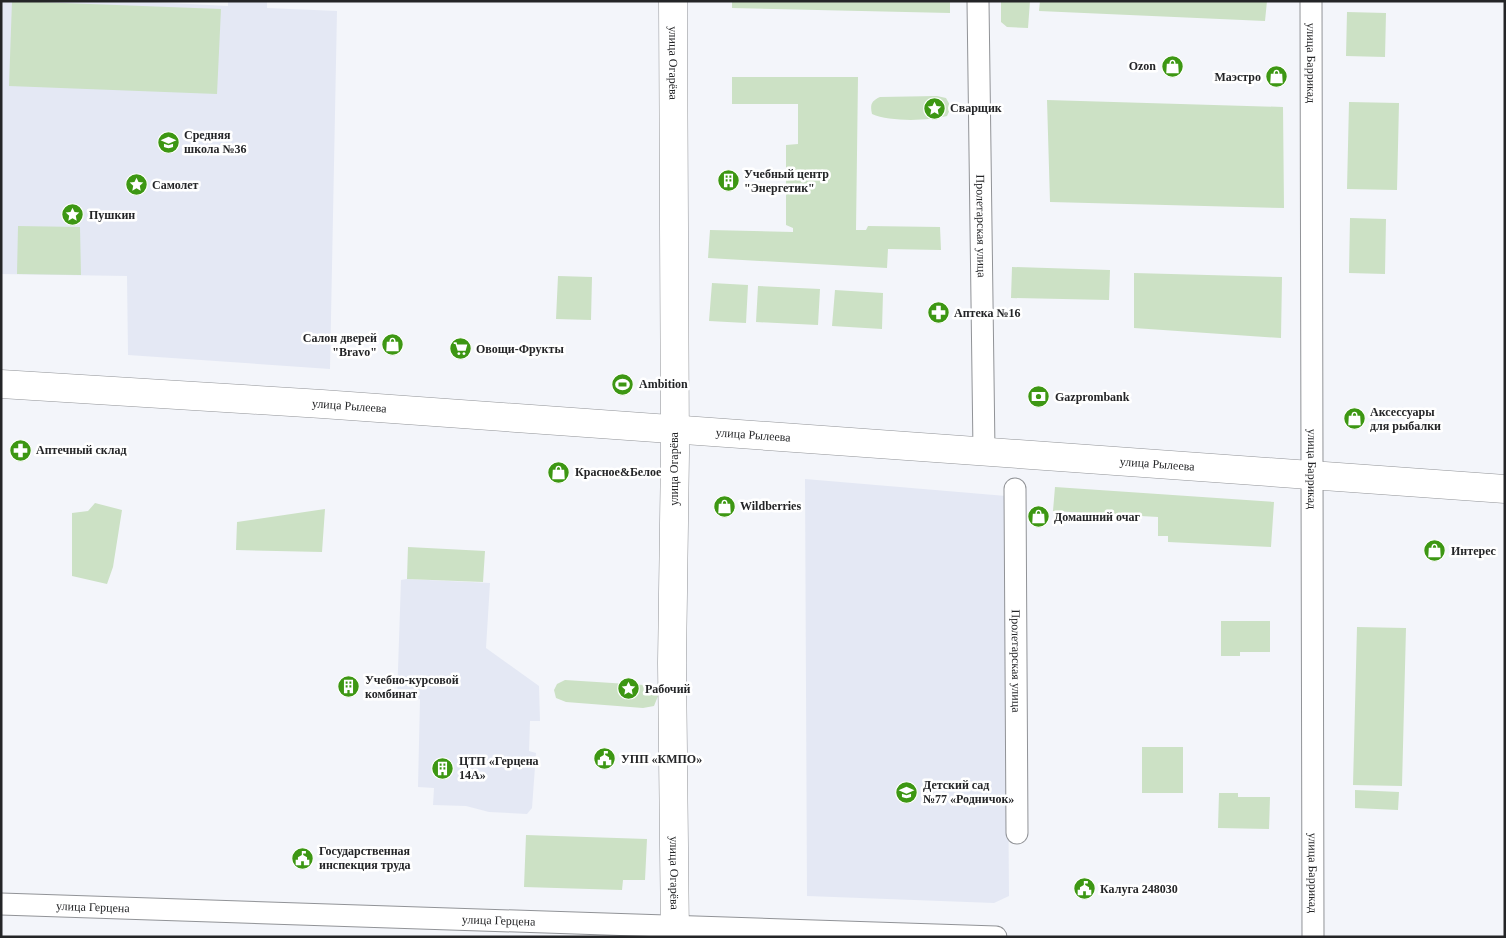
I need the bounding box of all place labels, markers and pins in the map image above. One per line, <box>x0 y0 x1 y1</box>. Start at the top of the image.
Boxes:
shop icon: Ozon <box>1160 54 1184 78</box>
place label: Ozon <box>1129 59 1156 73</box>
shop icon: Маэстро <box>1265 65 1289 89</box>
place label: Маэстро <box>1214 70 1261 84</box>
place icon: Сварщик <box>922 96 946 120</box>
place label: Сварщик <box>950 101 1002 115</box>
place label: Средняя школа №36 <box>184 128 247 156</box>
school or university icon: Средняя школа №36 <box>156 130 180 154</box>
place label: Учебный центр "Энергетик" <box>744 167 829 195</box>
building icon: Учебный центр "Энергетик" <box>716 169 740 193</box>
place icon: Самолет <box>124 173 148 197</box>
place label: Самолет <box>152 178 199 192</box>
place icon: Пушкин <box>61 203 85 227</box>
place label: Пушкин <box>89 208 135 222</box>
pharmacy icon: Аптека №16 <box>926 301 950 325</box>
place label: Аптека №16 <box>954 306 1021 320</box>
place label: Салон дверей "Bravo" <box>303 331 377 359</box>
shop icon: Салон дверей "Bravo" <box>381 333 405 357</box>
supermarket icon: Овощи-Фрукты <box>448 337 472 361</box>
place label: Овощи-Фрукты <box>476 342 564 356</box>
sports icon: Ambition <box>611 372 635 396</box>
place label: Ambition <box>639 377 688 391</box>
bank icon: Gazprombank <box>1027 385 1051 409</box>
place label: Gazprombank <box>1055 390 1130 404</box>
place label: Аксессуары для рыбалки <box>1370 405 1441 433</box>
shop icon: Аксессуары для рыбалки <box>1342 407 1366 431</box>
pharmacy icon: Аптечный склад <box>8 438 32 462</box>
place label: Аптечный склад <box>36 443 127 457</box>
shop icon: Красное&Белое <box>547 460 571 484</box>
place label: Красное&Белое <box>575 465 662 479</box>
shop icon: Wildberries <box>712 494 736 518</box>
place label: Wildberries <box>740 499 801 513</box>
shop icon: Домашний очаг <box>1026 505 1050 529</box>
place label: Домашний очаг <box>1054 510 1140 524</box>
shop icon: Интерес <box>1423 539 1447 563</box>
place label: Интерес <box>1451 544 1497 558</box>
place label: Учебно-курсовой комбинат <box>365 673 459 701</box>
building icon: Учебно-курсовой комбинат <box>337 675 361 699</box>
place icon: Рабочий <box>617 677 641 701</box>
place label: Рабочий <box>645 682 691 696</box>
public building icon: УПП «КМПО» <box>593 747 617 771</box>
place label: УПП «КМПО» <box>621 752 702 766</box>
place label: ЦТП «Герцена 14А» <box>459 754 539 782</box>
building icon: ЦТП «Герцена 14А» <box>431 756 455 780</box>
place label: Детский сад №77 «Родничок» <box>923 778 1014 806</box>
school or university icon: Детский сад №77 «Родничок» <box>895 780 919 804</box>
place label: Государственная инспекция труда <box>319 844 411 872</box>
public building icon: Государственная инспекция труда <box>291 846 315 870</box>
public building icon: Калуга 248030 <box>1072 877 1096 901</box>
place label: Калуга 248030 <box>1100 882 1178 896</box>

